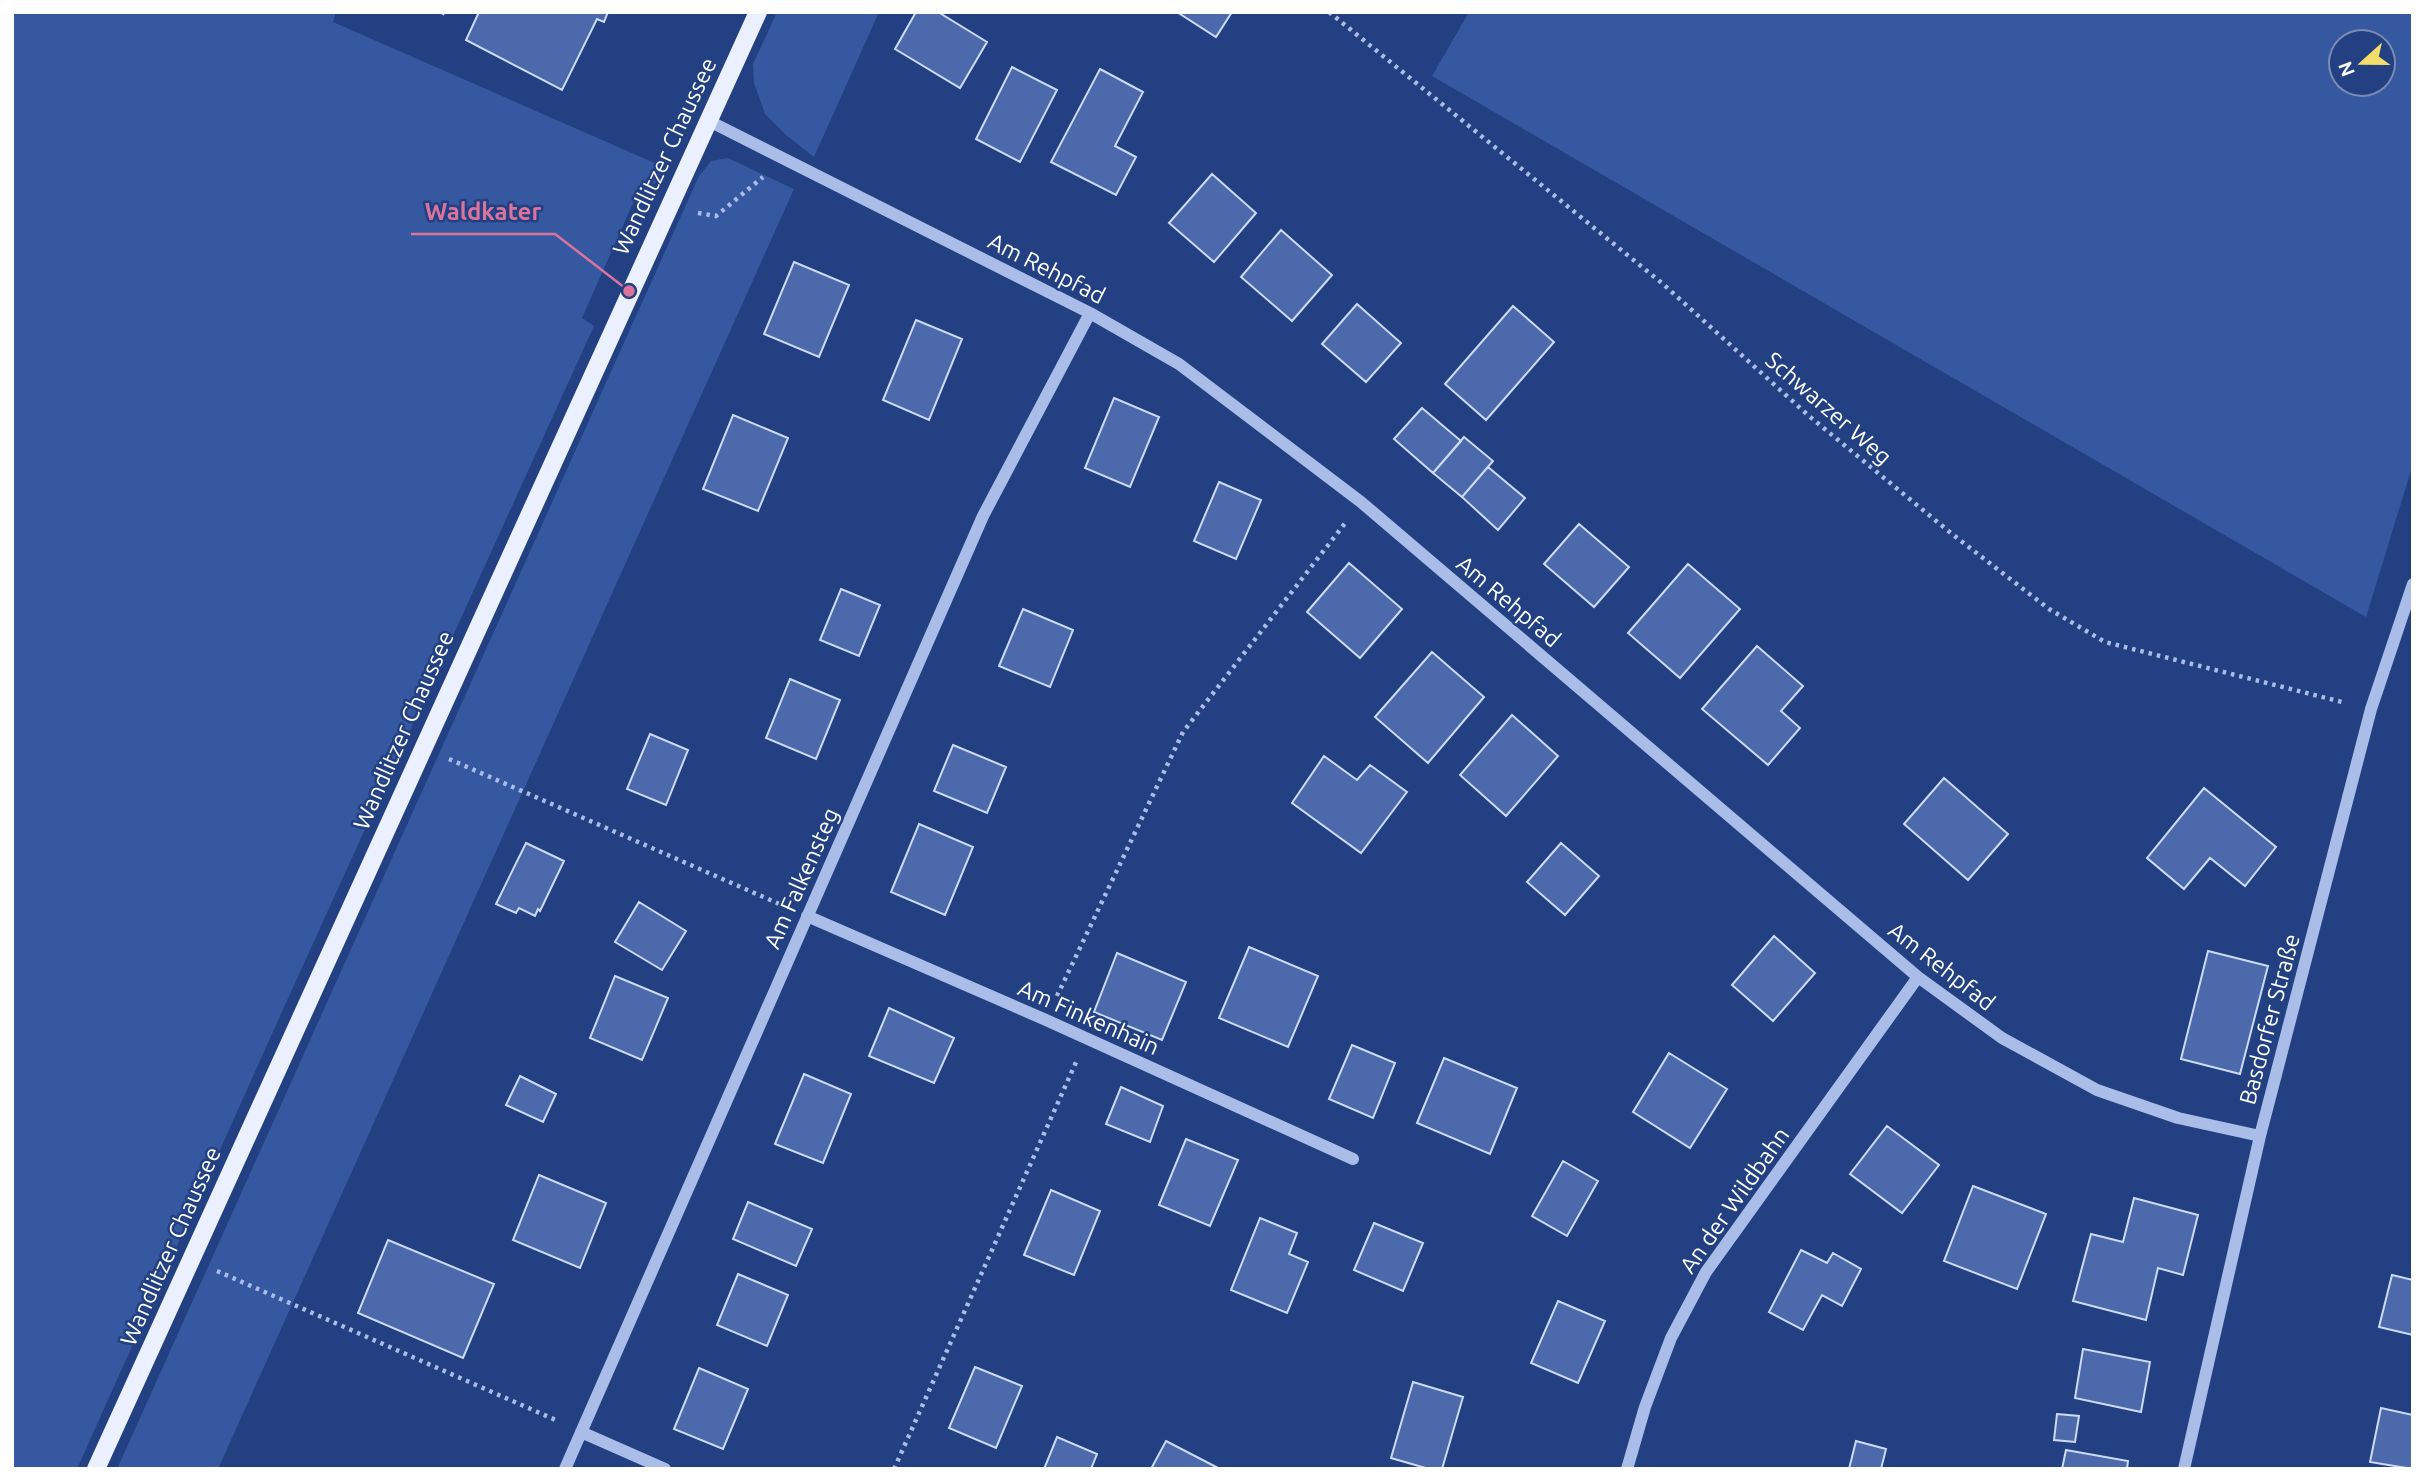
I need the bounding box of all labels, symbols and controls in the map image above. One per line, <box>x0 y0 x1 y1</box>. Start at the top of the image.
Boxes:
north arrow <box>2327 28 2397 98</box>
street label: Wandlitzer Chaussee <box>607 54 721 258</box>
text: N <box>2333 59 2359 80</box>
callout: Waldkater <box>411 189 555 234</box>
text: Waldkater <box>425 198 541 225</box>
street label: Am Rehpfad <box>984 228 1110 308</box>
street label: Schwarzer Weg <box>1761 347 1897 469</box>
street label: Am Rehpfad <box>1452 550 1566 652</box>
street label: Wandlitzer Chaussee <box>348 627 458 833</box>
street label: Am Falkensteg <box>759 804 843 952</box>
street label: Am Rehpfad <box>1884 917 2000 1015</box>
street label: Basdorfer Straße <box>2234 931 2304 1107</box>
street label: Am Finkenhain <box>1015 975 1163 1059</box>
street label: An der Wildbahn <box>1674 1122 1794 1278</box>
street label: Wandlitzer Chaussee <box>115 1143 225 1349</box>

